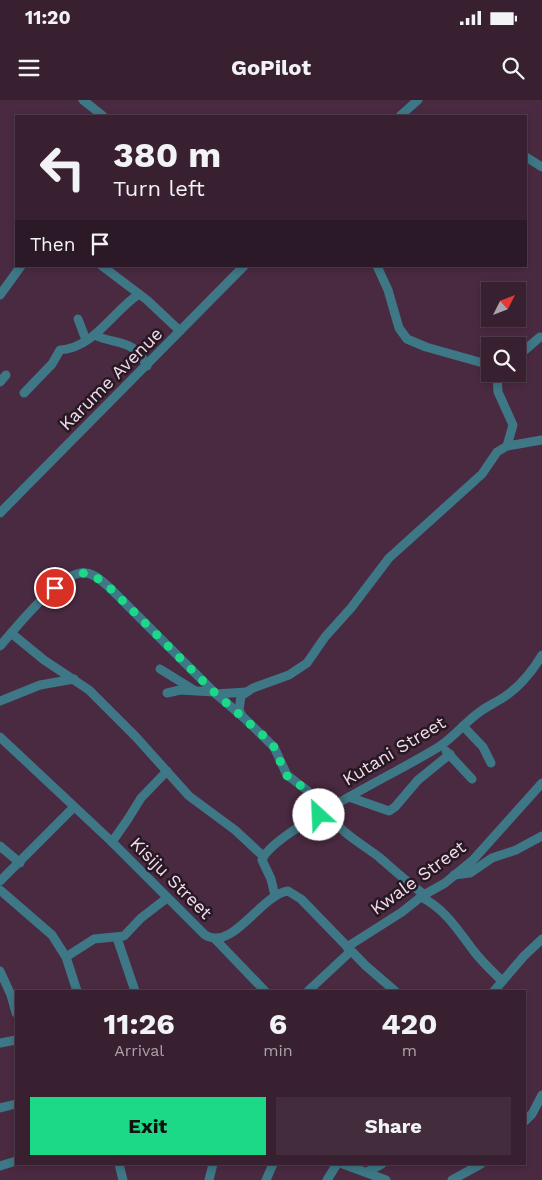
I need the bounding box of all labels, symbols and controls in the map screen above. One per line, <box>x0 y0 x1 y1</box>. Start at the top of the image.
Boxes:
text: 11:20 <box>25 6 71 29</box>
icon: menu <box>15 54 43 82</box>
icon: search <box>499 54 527 82</box>
text: GoPilot <box>231 55 311 80</box>
text: 380 m <box>113 134 221 176</box>
icon: left <box>30 135 95 200</box>
text: Turn left <box>113 176 205 201</box>
icon: arrive <box>86 230 114 258</box>
text: Then <box>30 233 76 256</box>
north arrow <box>481 282 526 328</box>
map controls <box>481 282 526 382</box>
street label: Karume Avenue <box>55 323 166 434</box>
button: search <box>481 337 526 382</box>
pin <box>34 567 76 609</box>
icon: arrive <box>41 574 69 602</box>
street label: Kutani Street <box>338 711 449 790</box>
position arrow <box>292 788 344 840</box>
street label: Kisiju Street <box>126 832 217 923</box>
street label: Kwale Street <box>366 836 470 919</box>
text: 11:26 <box>104 1006 175 1041</box>
text: 6 <box>269 1006 287 1041</box>
text: 420 <box>381 1006 437 1041</box>
text: Arrival <box>114 1041 164 1060</box>
text: min <box>263 1041 293 1060</box>
text: m <box>402 1041 417 1060</box>
button: Exit <box>30 1097 266 1155</box>
button: Share <box>276 1097 511 1155</box>

